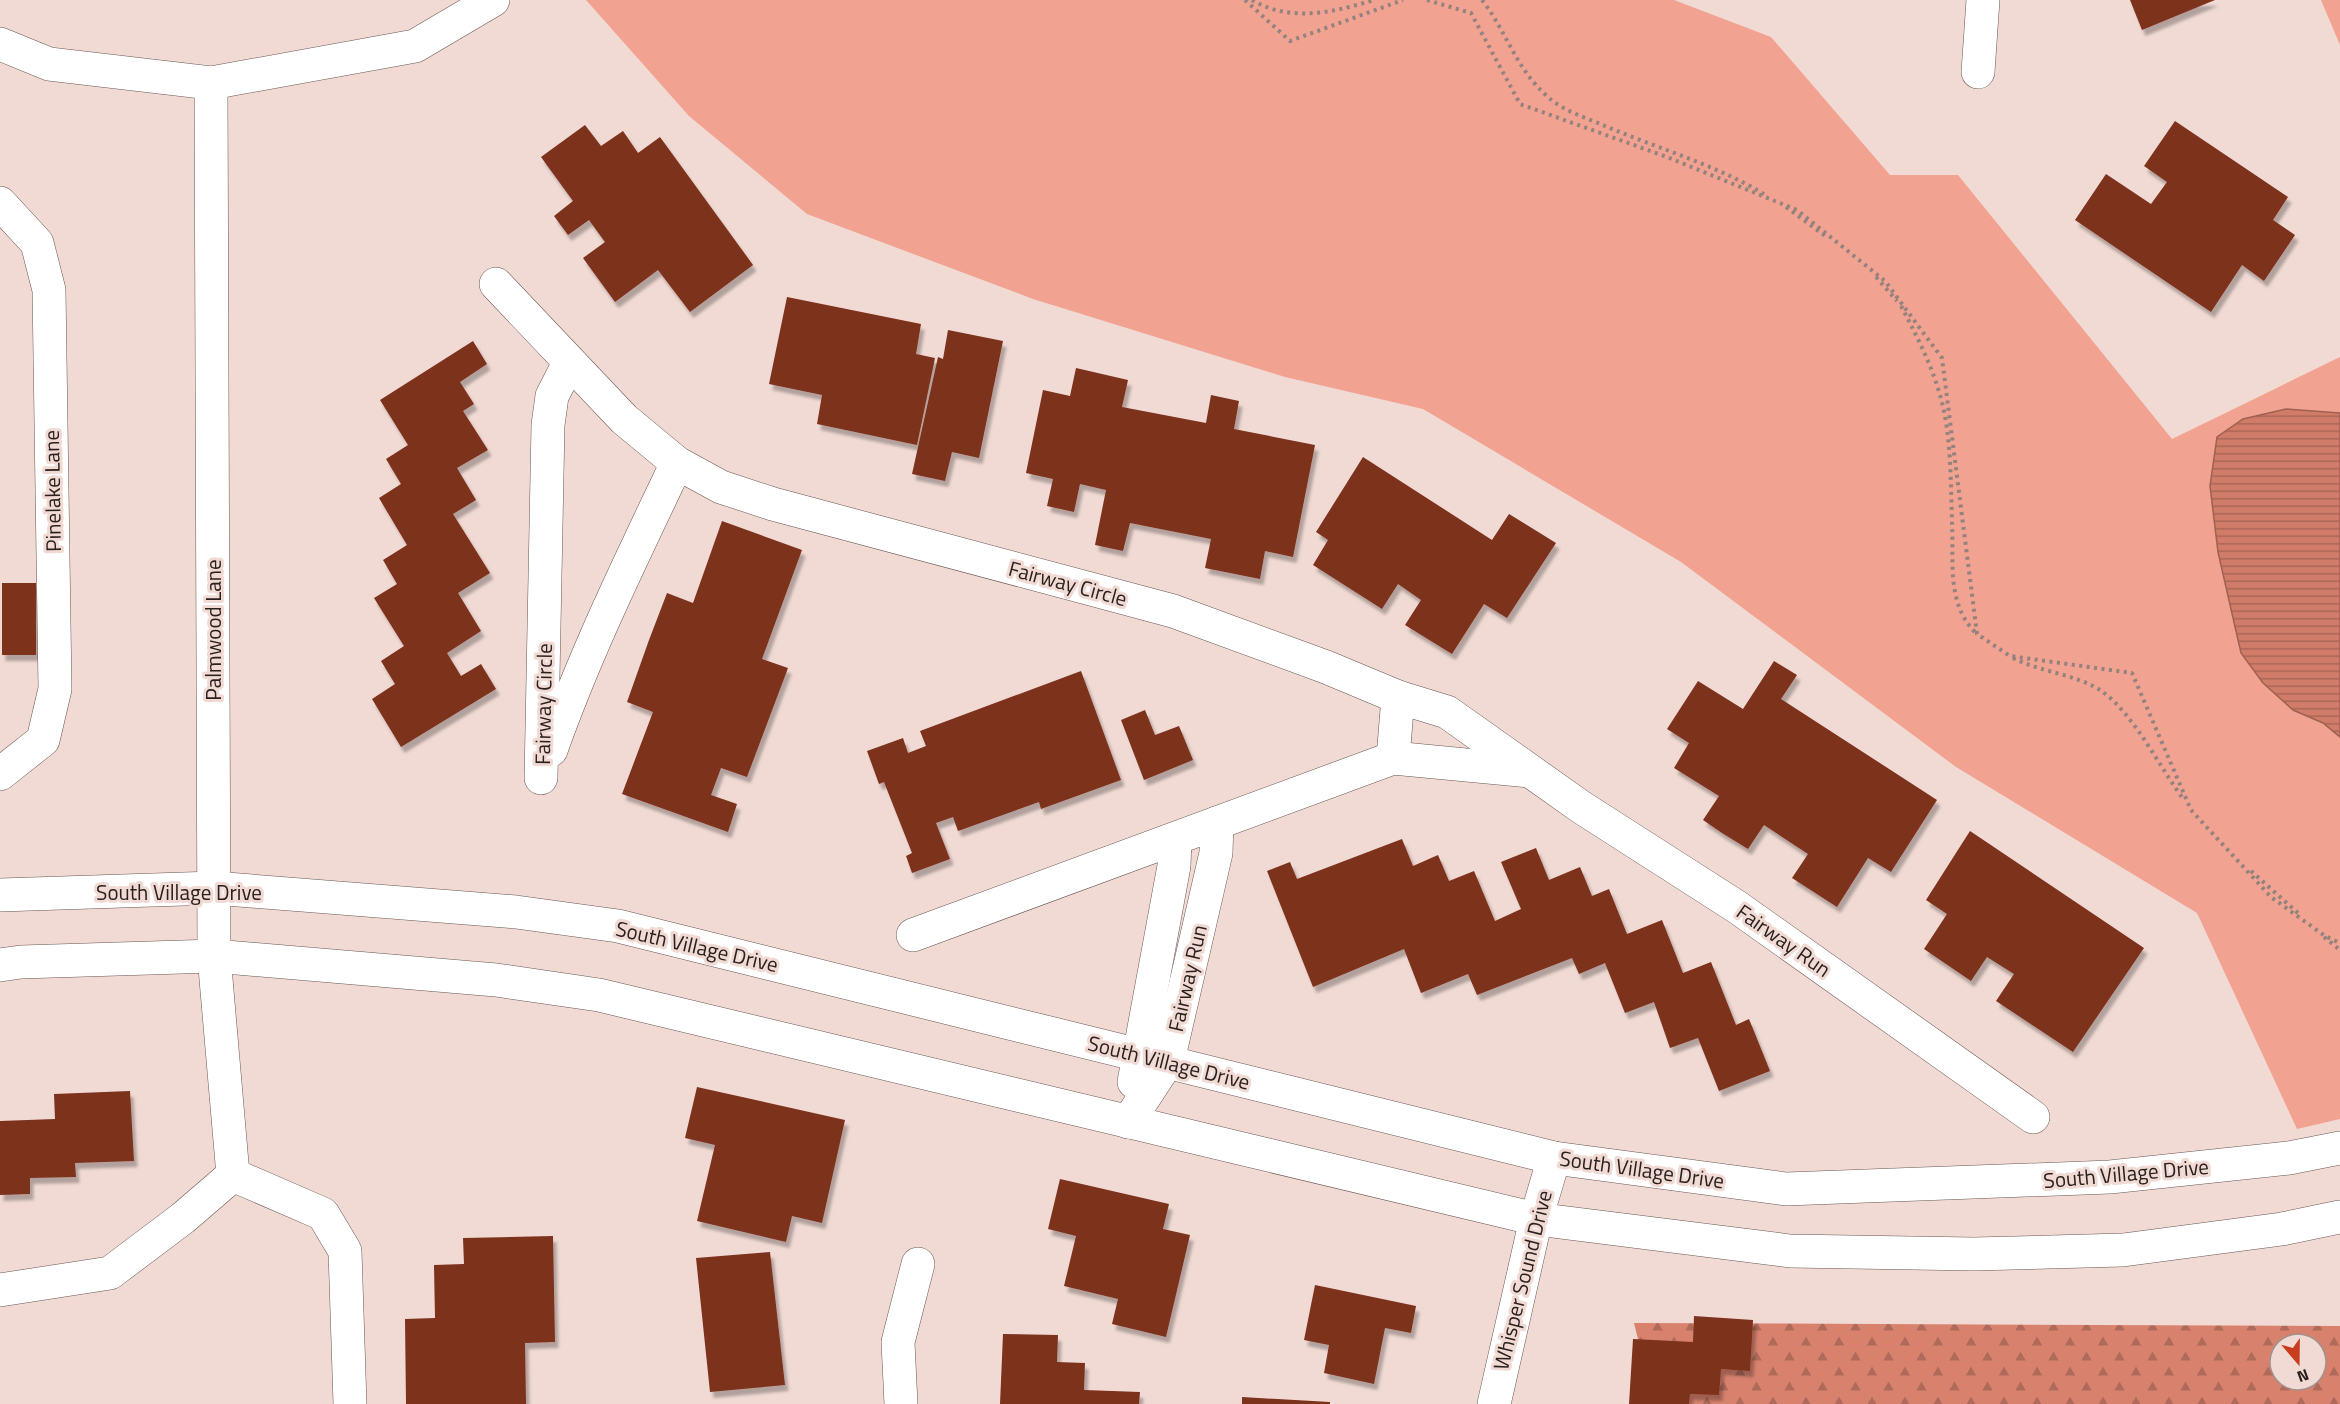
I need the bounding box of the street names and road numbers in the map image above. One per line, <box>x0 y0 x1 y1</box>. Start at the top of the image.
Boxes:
street label: Pinelake Lane <box>35 430 69 552</box>
street label: Fairway Circle <box>1005 552 1131 614</box>
street label: Palmwood Lane <box>197 559 229 701</box>
street label: Fairway Circle <box>526 643 560 765</box>
street label: South Village Drive <box>96 876 262 908</box>
street label: Fairway Run <box>1730 896 1838 984</box>
street label: South Village Drive <box>613 912 781 980</box>
street label: Fairway Run <box>1159 921 1215 1035</box>
street label: South Village Drive <box>1085 1026 1253 1098</box>
street label: South Village Drive <box>1558 1142 1726 1196</box>
street label: South Village Drive <box>2042 1150 2210 1196</box>
street label: Whisper Sound Drive <box>1484 1187 1560 1373</box>

